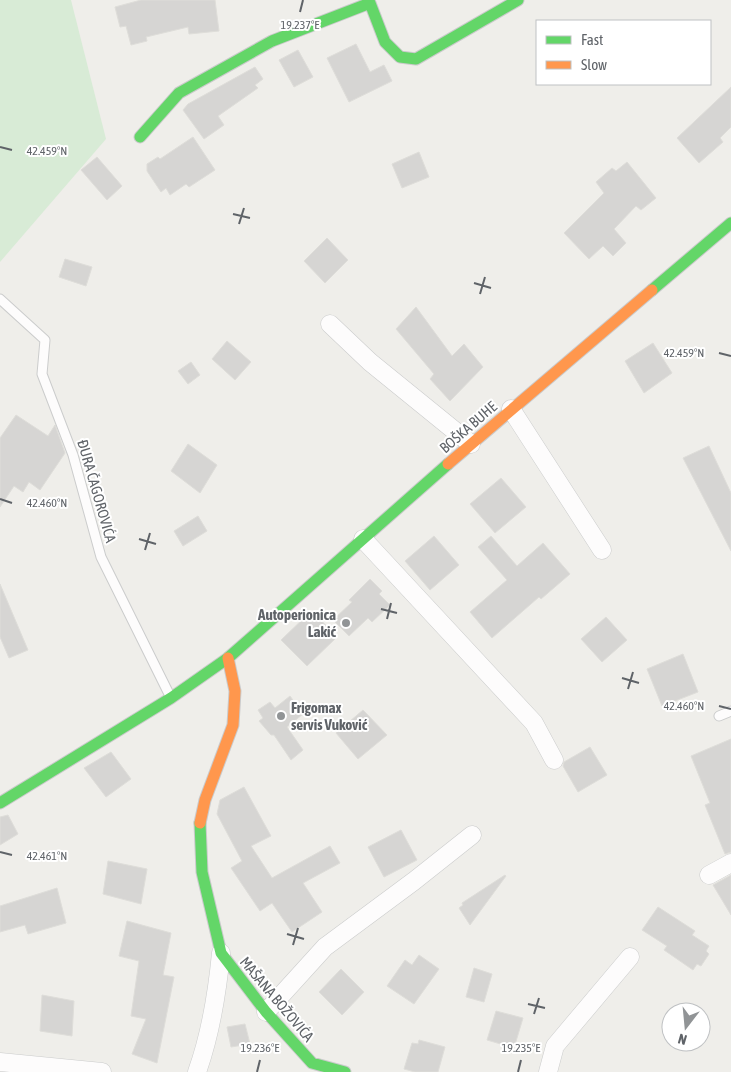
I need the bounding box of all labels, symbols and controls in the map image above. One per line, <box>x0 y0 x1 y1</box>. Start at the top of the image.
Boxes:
text: 19.237°E <box>281 18 319 32</box>
legend <box>536 20 711 85</box>
text: Fast <box>581 31 603 48</box>
text: Slow <box>581 56 607 73</box>
text: 42.459°N <box>27 144 67 158</box>
text: 42.459°N <box>664 346 704 360</box>
street label: BOŠKA BUHE <box>436 397 500 456</box>
street label: ĐURA ČAGOROVIĆA <box>74 438 120 545</box>
text: 42.460°N <box>27 496 67 510</box>
place label: Autoperionica Lakić <box>257 606 336 640</box>
marker: Autoperionica Lakić <box>340 617 352 629</box>
place label: Frigomax servis Vuković <box>291 699 368 733</box>
text: 42.460°N <box>664 699 704 713</box>
marker: Frigomax servis Vuković <box>275 710 287 722</box>
text: 42.461°N <box>27 849 67 863</box>
street label: MAŠANA BOŽOVIĆA <box>237 953 318 1045</box>
north arrow <box>661 1002 711 1052</box>
text: N <box>676 1031 689 1048</box>
text: 19.236°E <box>241 1041 279 1055</box>
text: 19.235°E <box>502 1041 540 1055</box>

